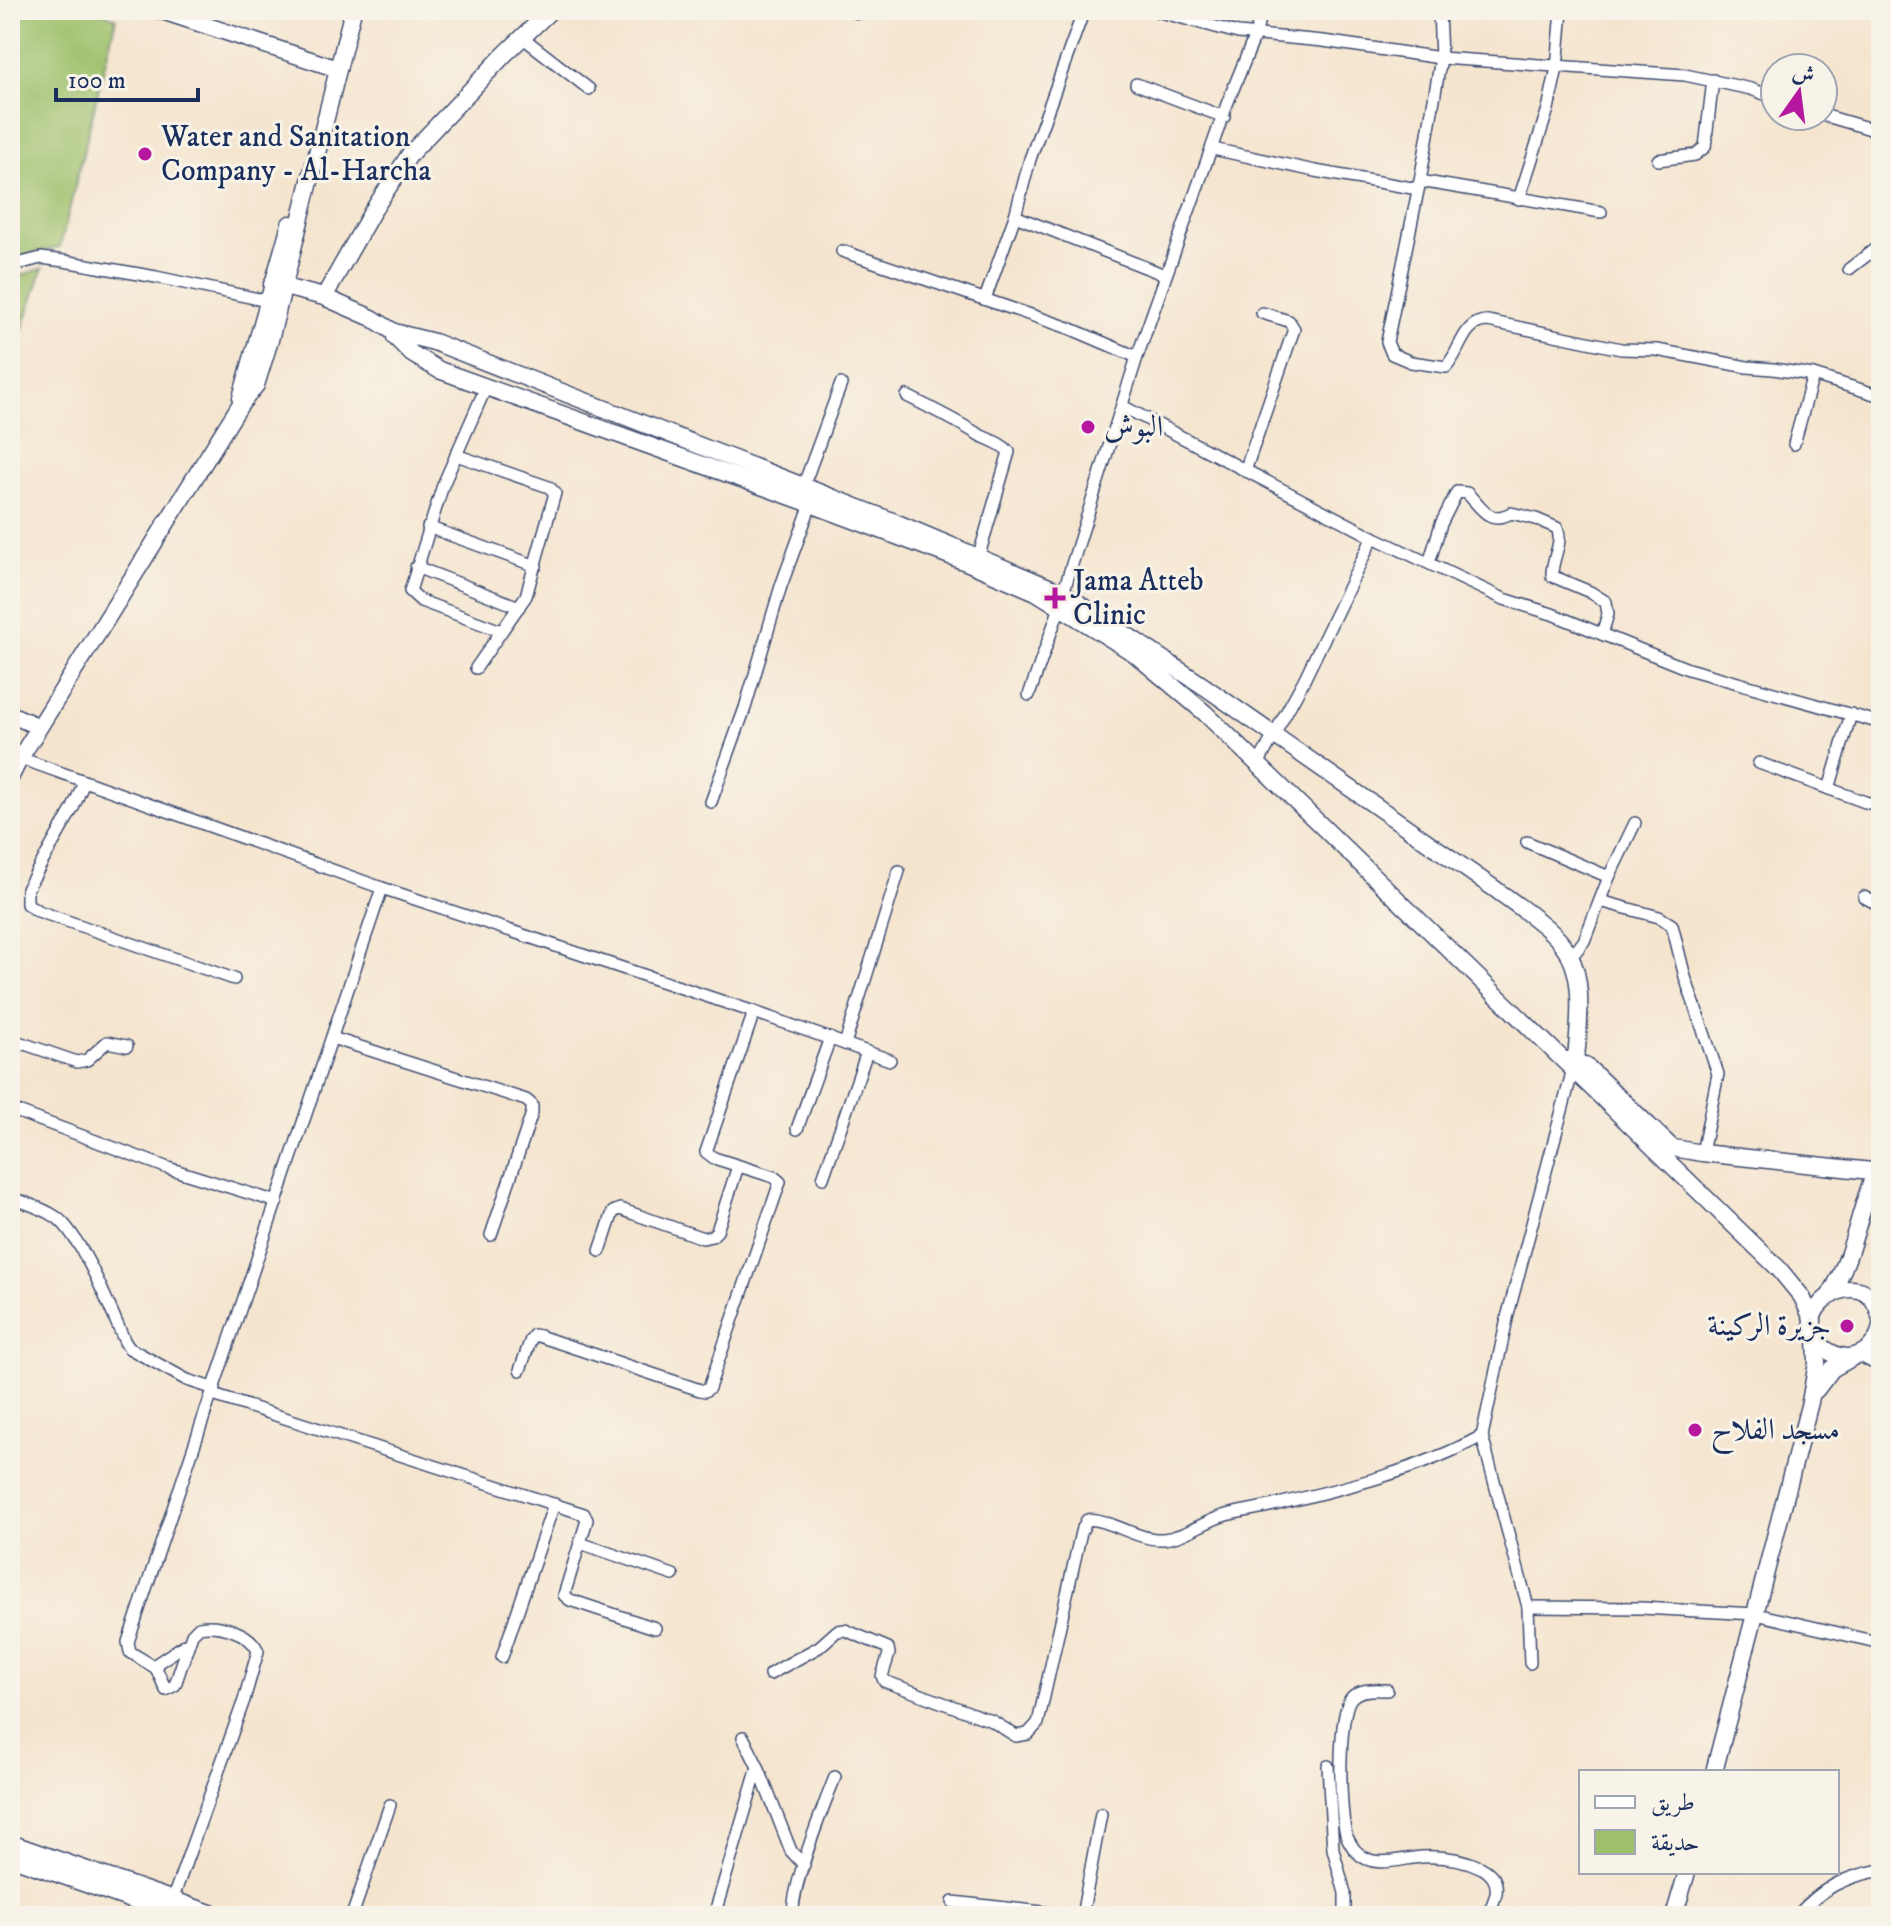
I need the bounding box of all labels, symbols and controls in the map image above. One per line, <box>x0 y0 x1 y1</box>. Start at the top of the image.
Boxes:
scale bar <box>56 52 198 102</box>
north arrow <box>1759 52 1839 132</box>
text: ش <box>1790 58 1817 90</box>
text: 100 m <box>68 66 126 96</box>
place label: Water and Sanitation Company - Al-Harcha <box>160 119 432 190</box>
marker: Water and Sanitation Company - Al-Harcha <box>136 145 154 163</box>
place label: البوش <box>1104 409 1163 446</box>
marker: البوش <box>1079 418 1097 436</box>
place label: Jama Atteb Clinic <box>1070 563 1204 634</box>
marker: Jama Atteb Clinic <box>1044 587 1066 609</box>
place label: جزيرة الركينة <box>1707 1308 1831 1345</box>
marker: جزيرة الركينة <box>1838 1317 1856 1335</box>
place label: مسجد الفلاح <box>1711 1412 1840 1455</box>
marker: مسجد الفلاح <box>1686 1421 1704 1439</box>
legend <box>1579 1770 1839 1874</box>
text: طريق <box>1651 1788 1695 1818</box>
text: حديقة <box>1651 1828 1700 1858</box>

